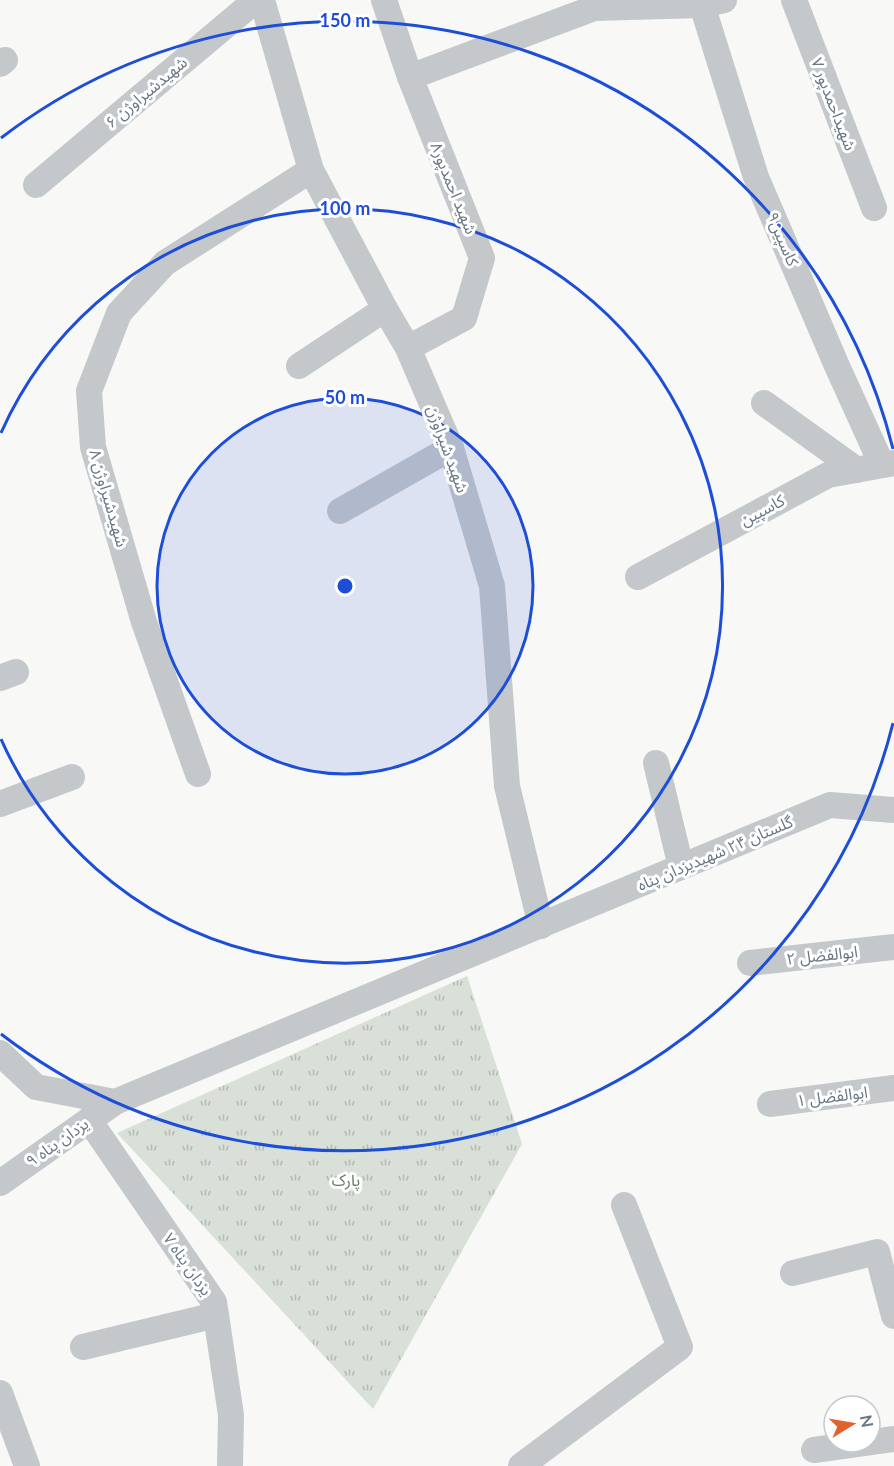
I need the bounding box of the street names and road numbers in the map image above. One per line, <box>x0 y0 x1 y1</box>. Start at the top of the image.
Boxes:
street label: شهیدشیراوژن ۶ <box>101 52 191 132</box>
street label: شهیداحمدپور ۷ <box>806 55 861 154</box>
street label: شهید احمدپور۸ <box>425 139 482 237</box>
street label: کاسپین۹ <box>762 209 803 270</box>
street label: شهید شیراوژن <box>423 403 473 495</box>
street label: شهیدشیراوژن ۸ <box>86 447 132 549</box>
street label: کاسپین <box>736 490 789 531</box>
street label: گلستان ۲۴ شهیدیزدان پناه <box>634 811 796 896</box>
street label: ابوالفضل ۲ <box>785 941 859 969</box>
street label: ابوالفضل ۱ <box>795 1082 869 1110</box>
street label: یزدان پناه ۹ <box>22 1113 93 1172</box>
street label: یزدان پناه ۷ <box>158 1229 217 1300</box>

